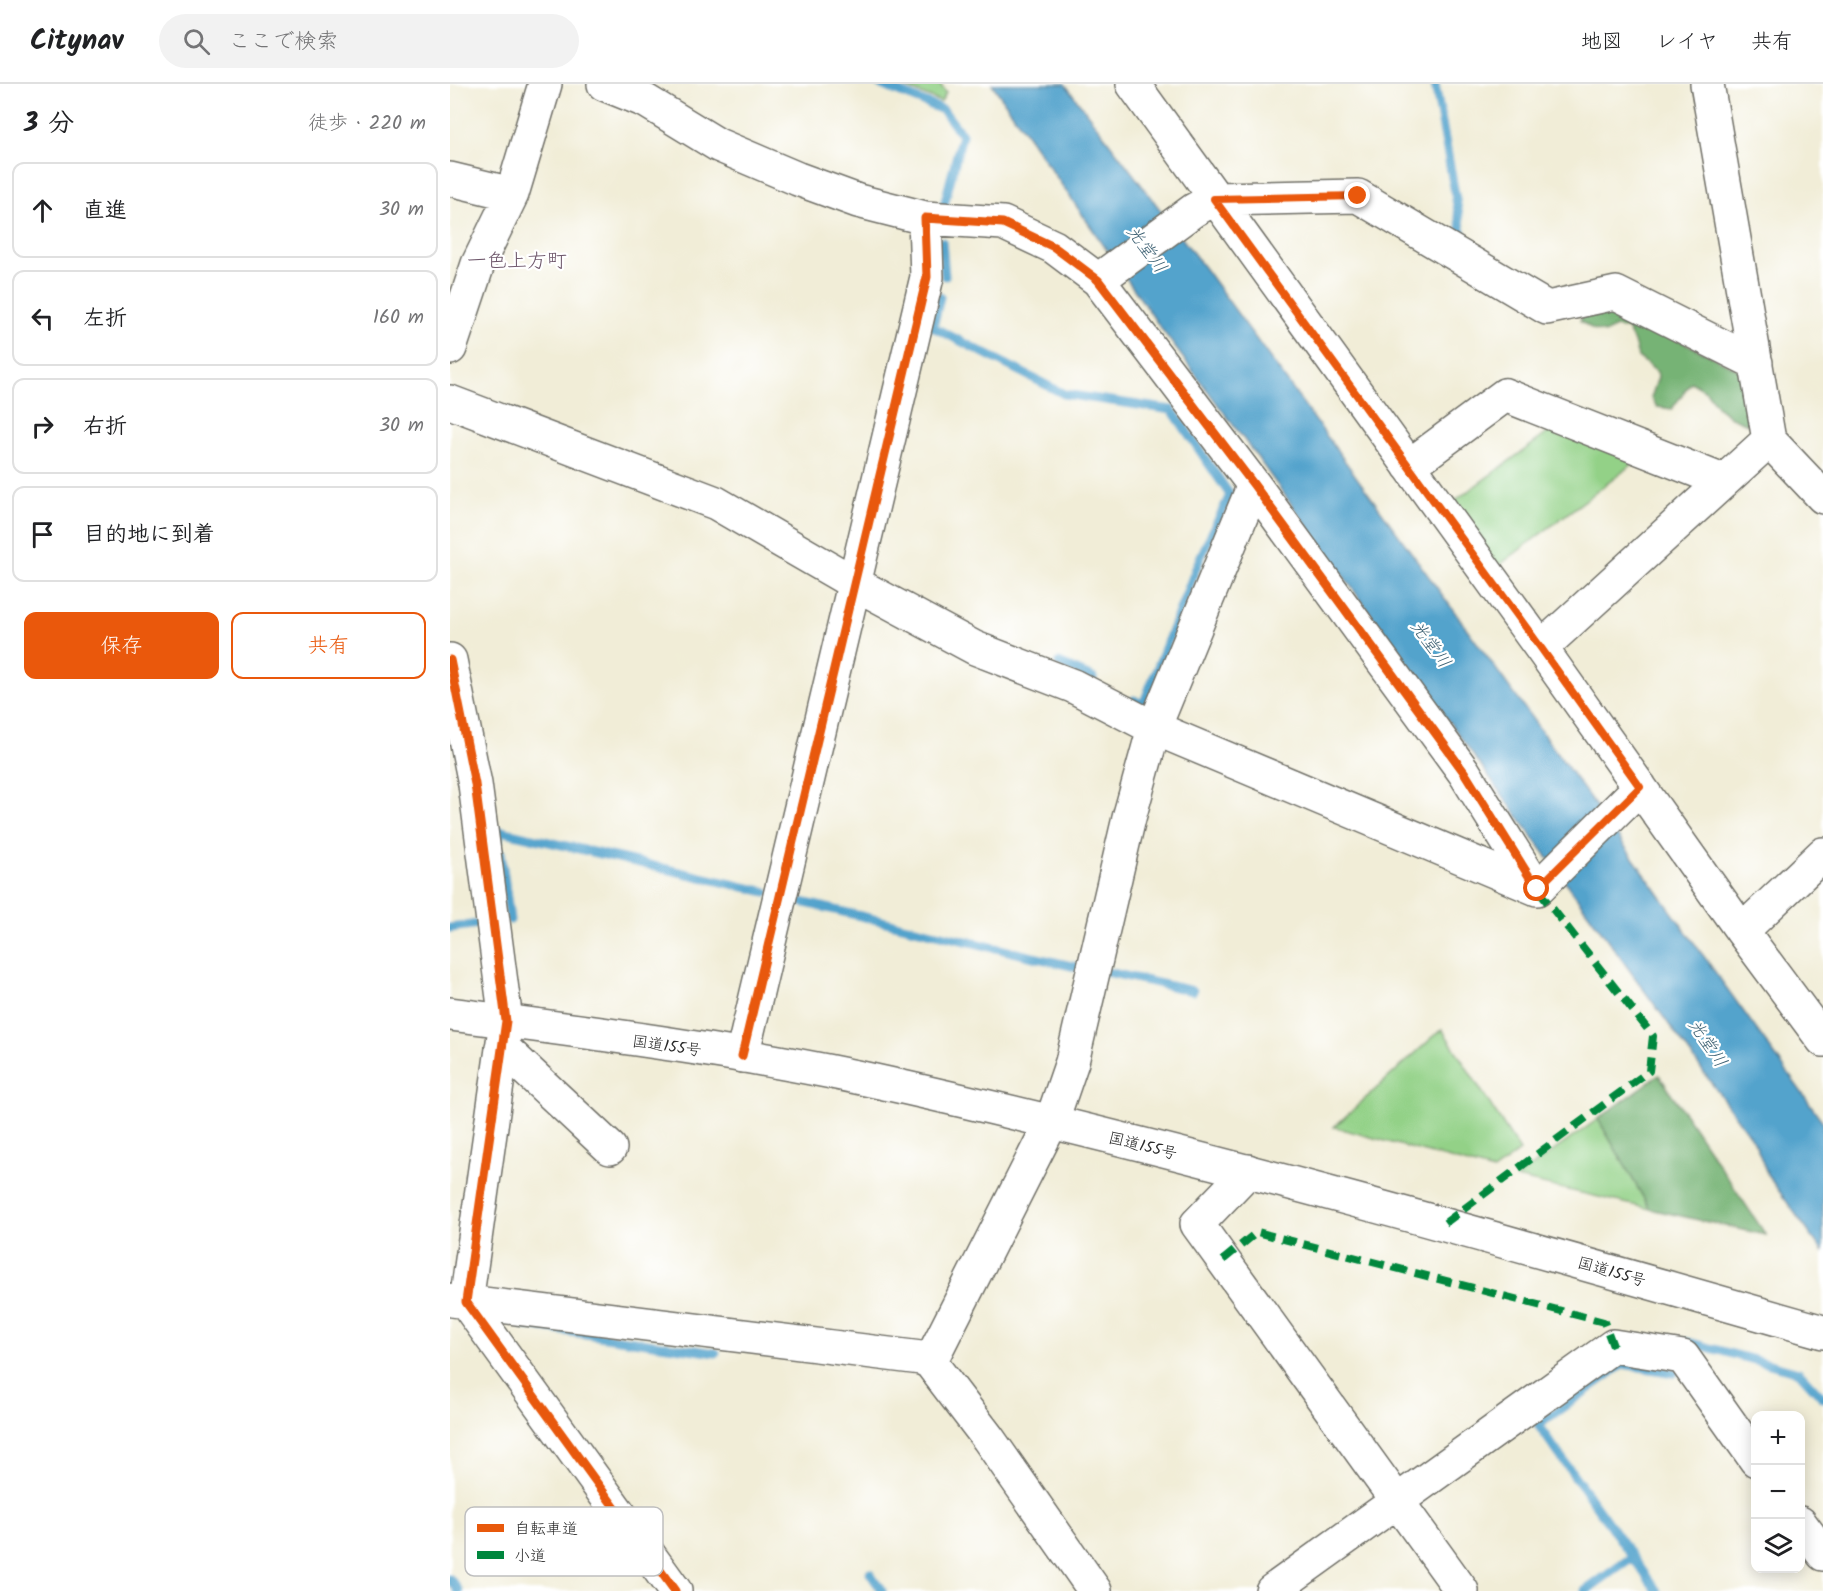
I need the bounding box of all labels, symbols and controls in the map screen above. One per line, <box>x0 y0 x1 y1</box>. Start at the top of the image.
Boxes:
search box <box>159 14 579 68</box>
text: Citynav <box>30 19 123 64</box>
icon: search <box>180 25 213 58</box>
text: ここで検索 <box>228 25 338 60</box>
text: 地図 <box>1581 26 1623 59</box>
text: レイヤ <box>1656 26 1718 59</box>
text: 共有 <box>1751 26 1793 59</box>
text: 3 分 <box>24 103 74 145</box>
text: 徒歩 · 220 m <box>308 108 426 140</box>
route end <box>1344 182 1370 208</box>
icon: ahead <box>26 194 59 227</box>
text: 直進 <box>83 194 127 229</box>
text: 30 m <box>379 194 424 226</box>
water label: 光堂川 <box>1118 220 1173 280</box>
district label: 一色上方町 <box>467 246 567 278</box>
icon: left <box>26 302 59 335</box>
text: 左折 <box>83 302 127 337</box>
text: 160 m <box>373 302 424 334</box>
icon: right <box>26 410 59 443</box>
text: 右折 <box>83 410 127 445</box>
text: 30 m <box>379 410 424 442</box>
icon: arrive <box>26 518 59 551</box>
text: 目的地に到着 <box>83 518 215 553</box>
button: 保存 <box>24 612 219 679</box>
button: 共有 <box>231 612 426 679</box>
water label: 光堂川 <box>1402 615 1457 675</box>
route start <box>1523 875 1549 901</box>
water label: 光堂川 <box>1680 1013 1734 1074</box>
street label: 国道155号 <box>630 1029 703 1064</box>
street label: 国道155号 <box>1106 1126 1180 1167</box>
street label: 国道155号 <box>1574 1251 1649 1294</box>
map controls <box>1751 1411 1805 1573</box>
button: + <box>1751 1411 1805 1465</box>
button: − <box>1751 1465 1805 1519</box>
legend <box>465 1507 663 1576</box>
text: 自転車道 <box>514 1517 578 1542</box>
button: layers <box>1751 1519 1805 1573</box>
text: 小道 <box>514 1544 546 1569</box>

